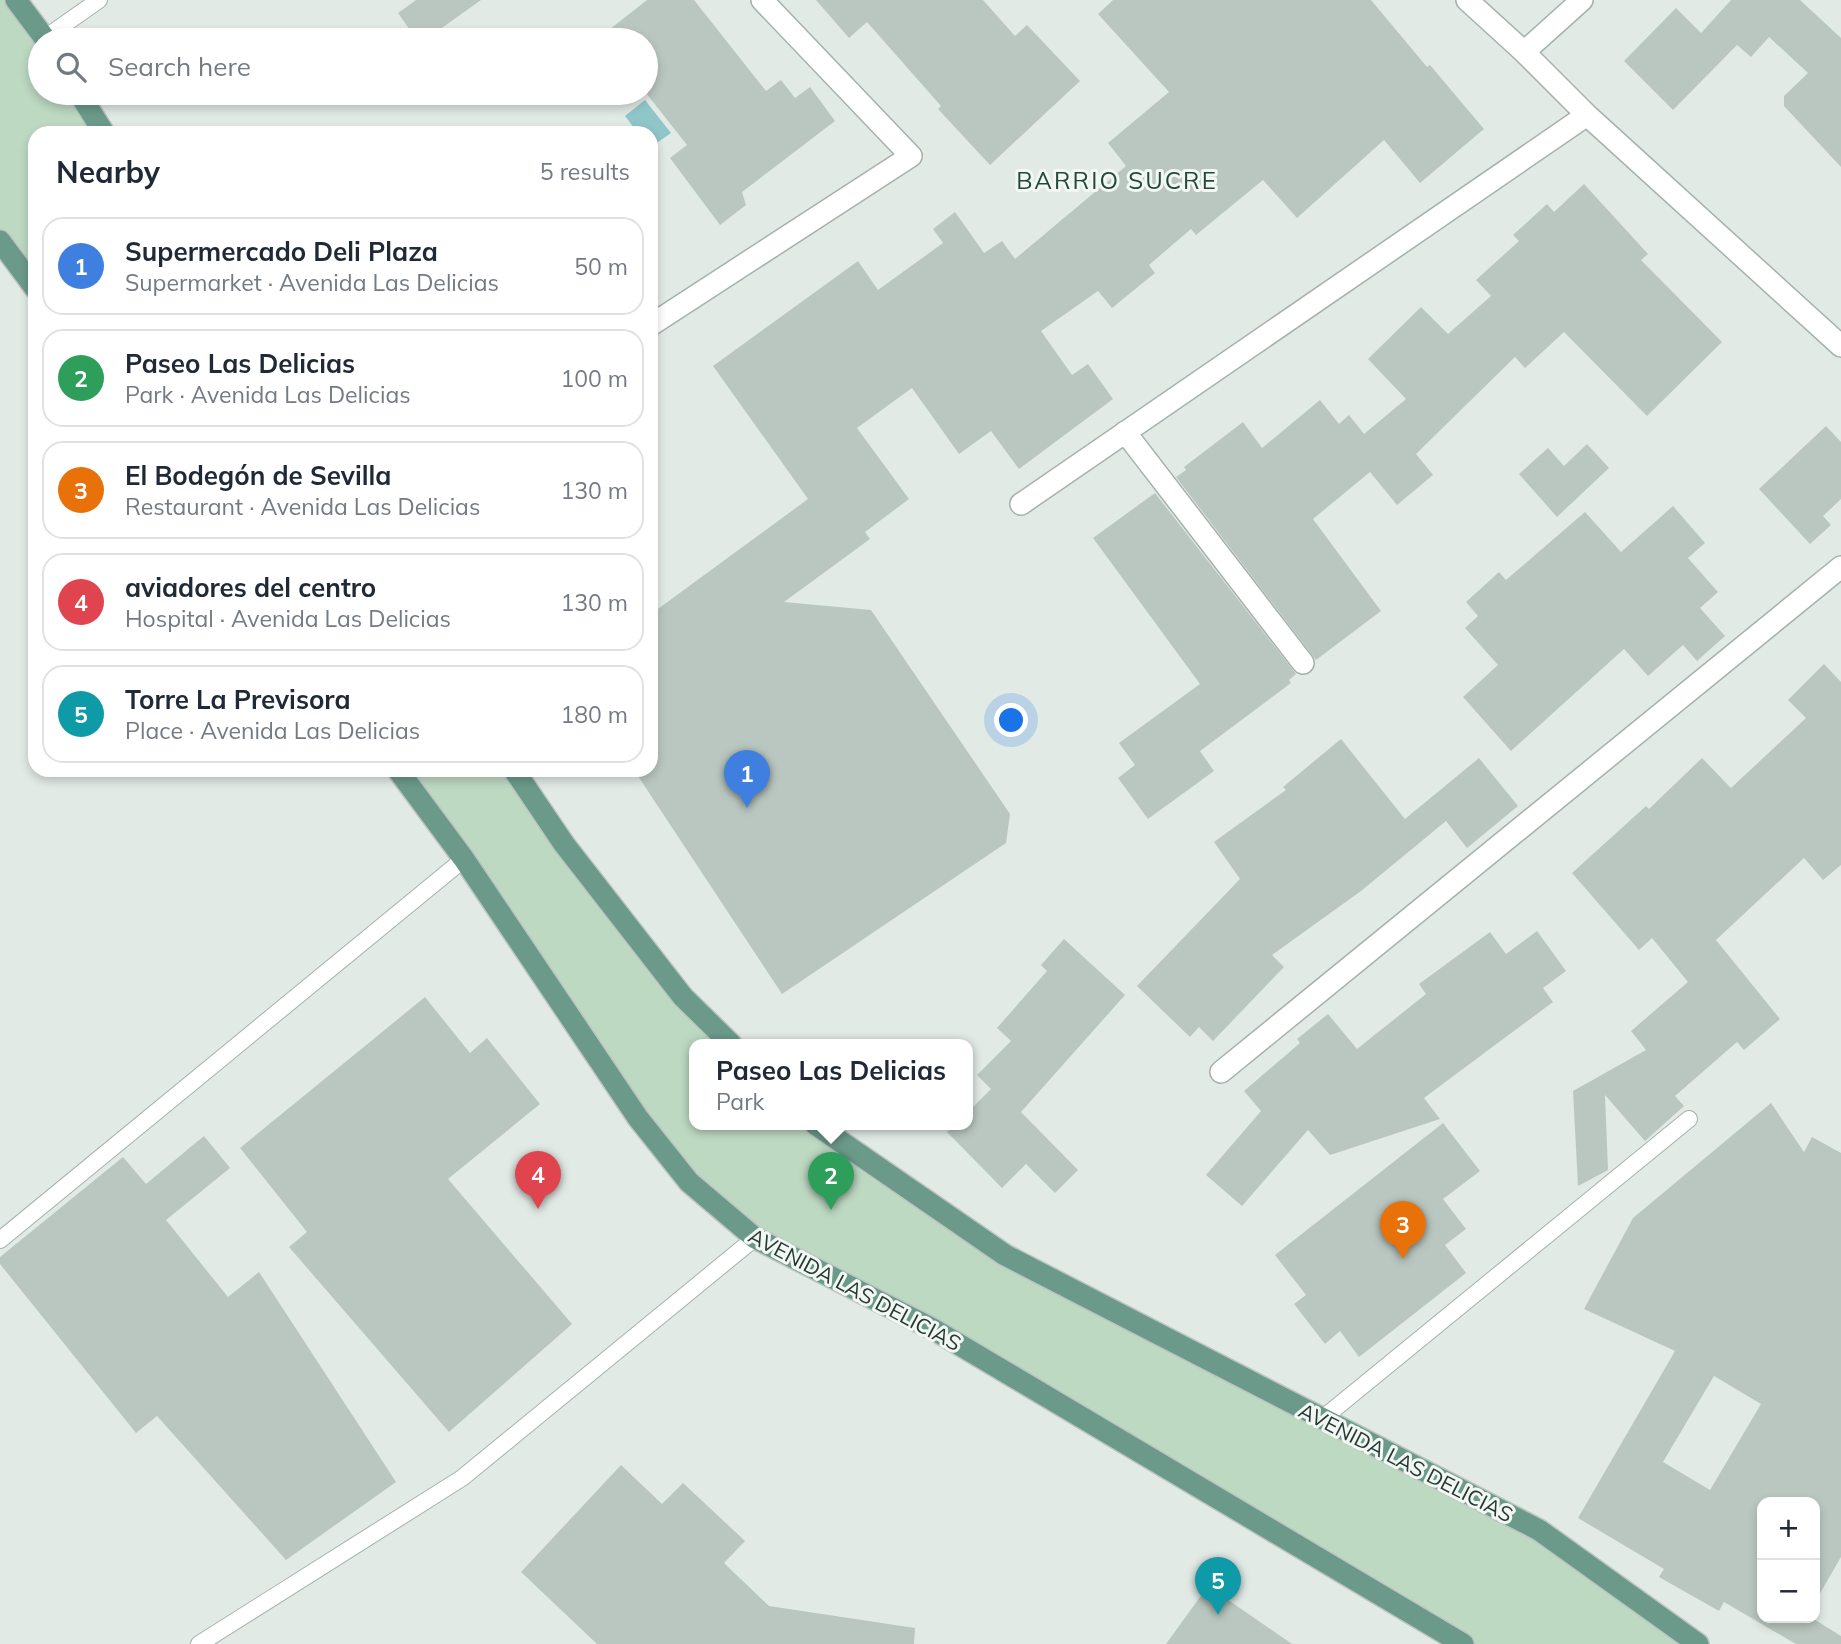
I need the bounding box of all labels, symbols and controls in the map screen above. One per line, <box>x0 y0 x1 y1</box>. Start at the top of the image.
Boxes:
search box <box>28 28 658 105</box>
icon: search <box>52 48 90 86</box>
text: Search here <box>108 50 251 83</box>
text: Nearby <box>56 153 160 191</box>
text: 5 results <box>540 157 630 186</box>
district label: BARRIO SUCRE <box>1016 165 1218 195</box>
text: Supermercado Deli Plaza <box>125 235 438 268</box>
text: 1 <box>74 252 88 281</box>
text: 50 m <box>574 252 628 281</box>
text: Supermarket · Avenida Las Delicias <box>125 268 499 297</box>
text: Paseo Las Delicias <box>125 347 355 380</box>
text: 2 <box>74 364 88 393</box>
text: 100 m <box>560 364 628 393</box>
text: Park · Avenida Las Delicias <box>125 380 411 409</box>
text: El Bodegón de Sevilla <box>125 459 391 492</box>
text: 3 <box>74 476 88 505</box>
text: 130 m <box>560 476 628 505</box>
text: Restaurant · Avenida Las Delicias <box>125 492 480 521</box>
text: aviadores del centro <box>125 571 376 604</box>
text: 4 <box>74 588 88 617</box>
text: 130 m <box>560 588 628 617</box>
text: Hospital · Avenida Las Delicias <box>125 604 451 633</box>
text: Torre La Previsora <box>125 683 351 716</box>
text: 5 <box>74 700 88 729</box>
text: 180 m <box>560 700 628 729</box>
your location <box>994 703 1028 737</box>
text: Place · Avenida Las Delicias <box>125 716 420 745</box>
pin: 1 <box>724 750 770 808</box>
popup <box>689 1039 973 1130</box>
text: Paseo Las Delicias <box>716 1054 946 1087</box>
text: Park <box>716 1087 764 1116</box>
pin: 4 <box>515 1151 561 1209</box>
pin: 2 <box>808 1152 854 1210</box>
pin: 3 <box>1380 1201 1426 1259</box>
street label: AVENIDA LAS DELICIAS <box>744 1222 966 1356</box>
street label: AVENIDA LAS DELICIAS <box>1295 1397 1517 1527</box>
map controls <box>1757 1497 1820 1623</box>
button: + <box>1757 1497 1820 1560</box>
pin: 5 <box>1195 1557 1241 1615</box>
button: − <box>1757 1560 1820 1623</box>

